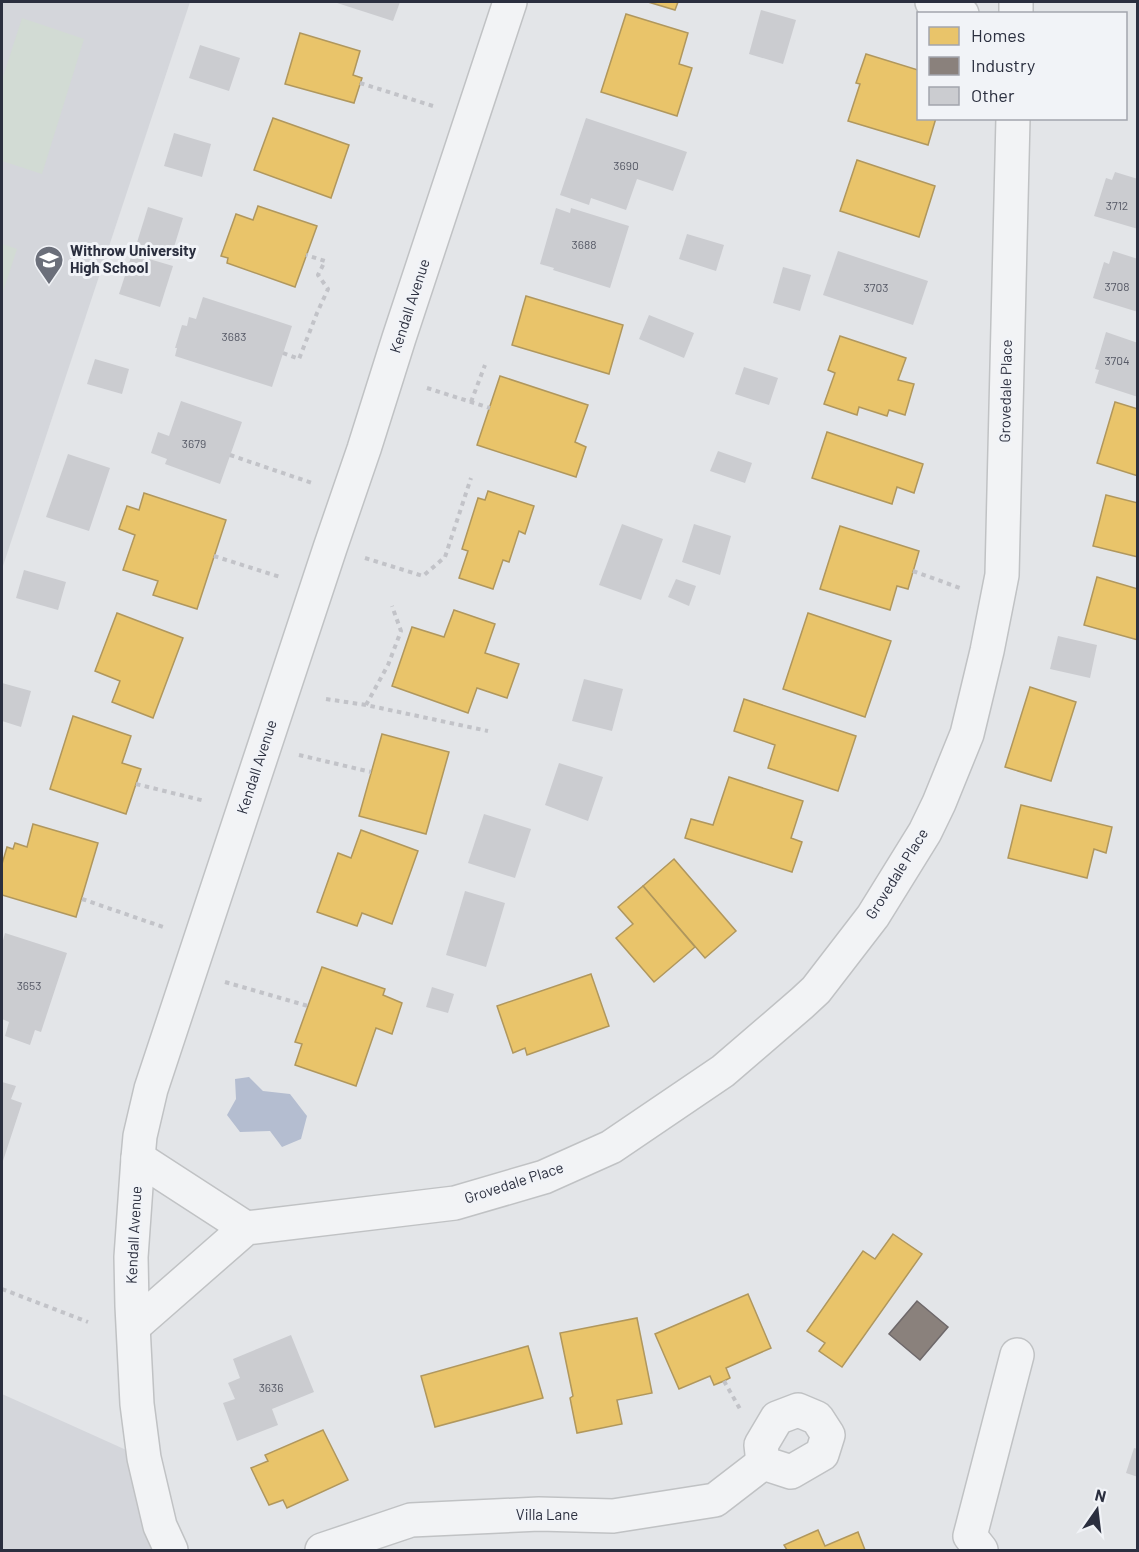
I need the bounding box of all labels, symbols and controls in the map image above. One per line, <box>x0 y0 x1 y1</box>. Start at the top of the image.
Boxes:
legend <box>917 12 1127 120</box>
text: Homes <box>971 24 1025 46</box>
text: Industry <box>971 54 1035 76</box>
text: Other <box>971 84 1015 106</box>
house number: 3690 <box>613 158 639 172</box>
house number: 3712 <box>1106 198 1128 212</box>
house number: 3688 <box>572 237 596 251</box>
place label: Withrow University High School <box>70 241 197 276</box>
school or university icon: Withrow University High School <box>33 244 65 286</box>
street label: Kendall Avenue <box>385 256 433 355</box>
house number: 3708 <box>1105 279 1129 293</box>
house number: 3703 <box>864 280 888 294</box>
house number: 3683 <box>222 329 246 343</box>
street label: Grovedale Place <box>995 339 1015 443</box>
house number: 3704 <box>1104 353 1130 367</box>
house number: 3679 <box>182 436 206 450</box>
street label: Kendall Avenue <box>232 717 280 816</box>
street label: Grovedale Place <box>861 825 931 922</box>
house number: 3653 <box>17 978 41 992</box>
street label: Grovedale Place <box>462 1158 566 1207</box>
street label: Kendall Avenue <box>121 1185 145 1285</box>
house number: 3636 <box>259 1380 283 1394</box>
north arrow <box>1067 1480 1127 1540</box>
text: N <box>1093 1484 1108 1505</box>
street label: Villa Lane <box>516 1505 578 1523</box>

